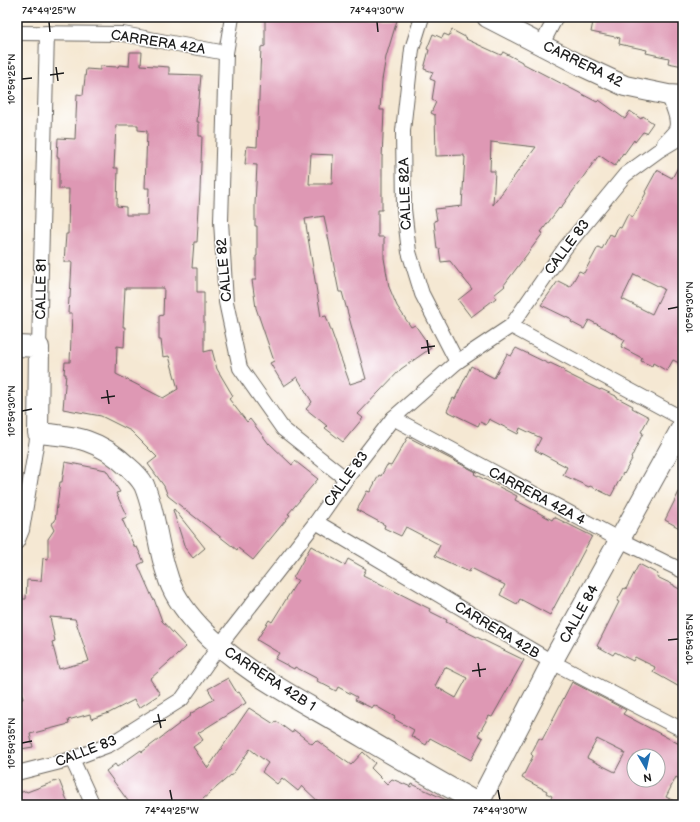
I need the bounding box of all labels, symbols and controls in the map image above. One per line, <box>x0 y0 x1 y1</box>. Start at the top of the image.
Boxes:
text: 74°49'25"W <box>22 5 76 17</box>
text: 74°49'30"W <box>350 5 404 17</box>
street label: CARRERA 42A <box>110 26 207 58</box>
street label: CARRERA 42 <box>540 37 626 91</box>
text: 10°59'25"N <box>6 54 18 105</box>
street label: CALLE 82A <box>395 157 415 231</box>
street label: CALLE 83 <box>541 216 593 278</box>
street label: CALLE 82 <box>213 237 235 303</box>
street label: CALLE 81 <box>32 258 50 320</box>
text: 10°59'30"N <box>684 281 696 333</box>
text: 10°59'30"N <box>6 385 18 437</box>
street label: CALLE 83 <box>320 448 372 510</box>
street label: CARRERA 42A 4 <box>486 463 589 529</box>
street label: CALLE 84 <box>556 581 602 646</box>
street label: CARRERA 42B <box>451 598 543 662</box>
text: 10°59'35"N <box>684 613 696 665</box>
street label: CARRERA 42B 1 <box>221 643 319 715</box>
text: 10°59'35"N <box>6 717 18 769</box>
street label: CALLE 83 <box>53 732 119 770</box>
north arrow <box>626 748 666 788</box>
text: N <box>642 770 653 784</box>
text: 74°49'25"W <box>145 805 199 817</box>
text: 74°49'30"W <box>473 805 527 817</box>

